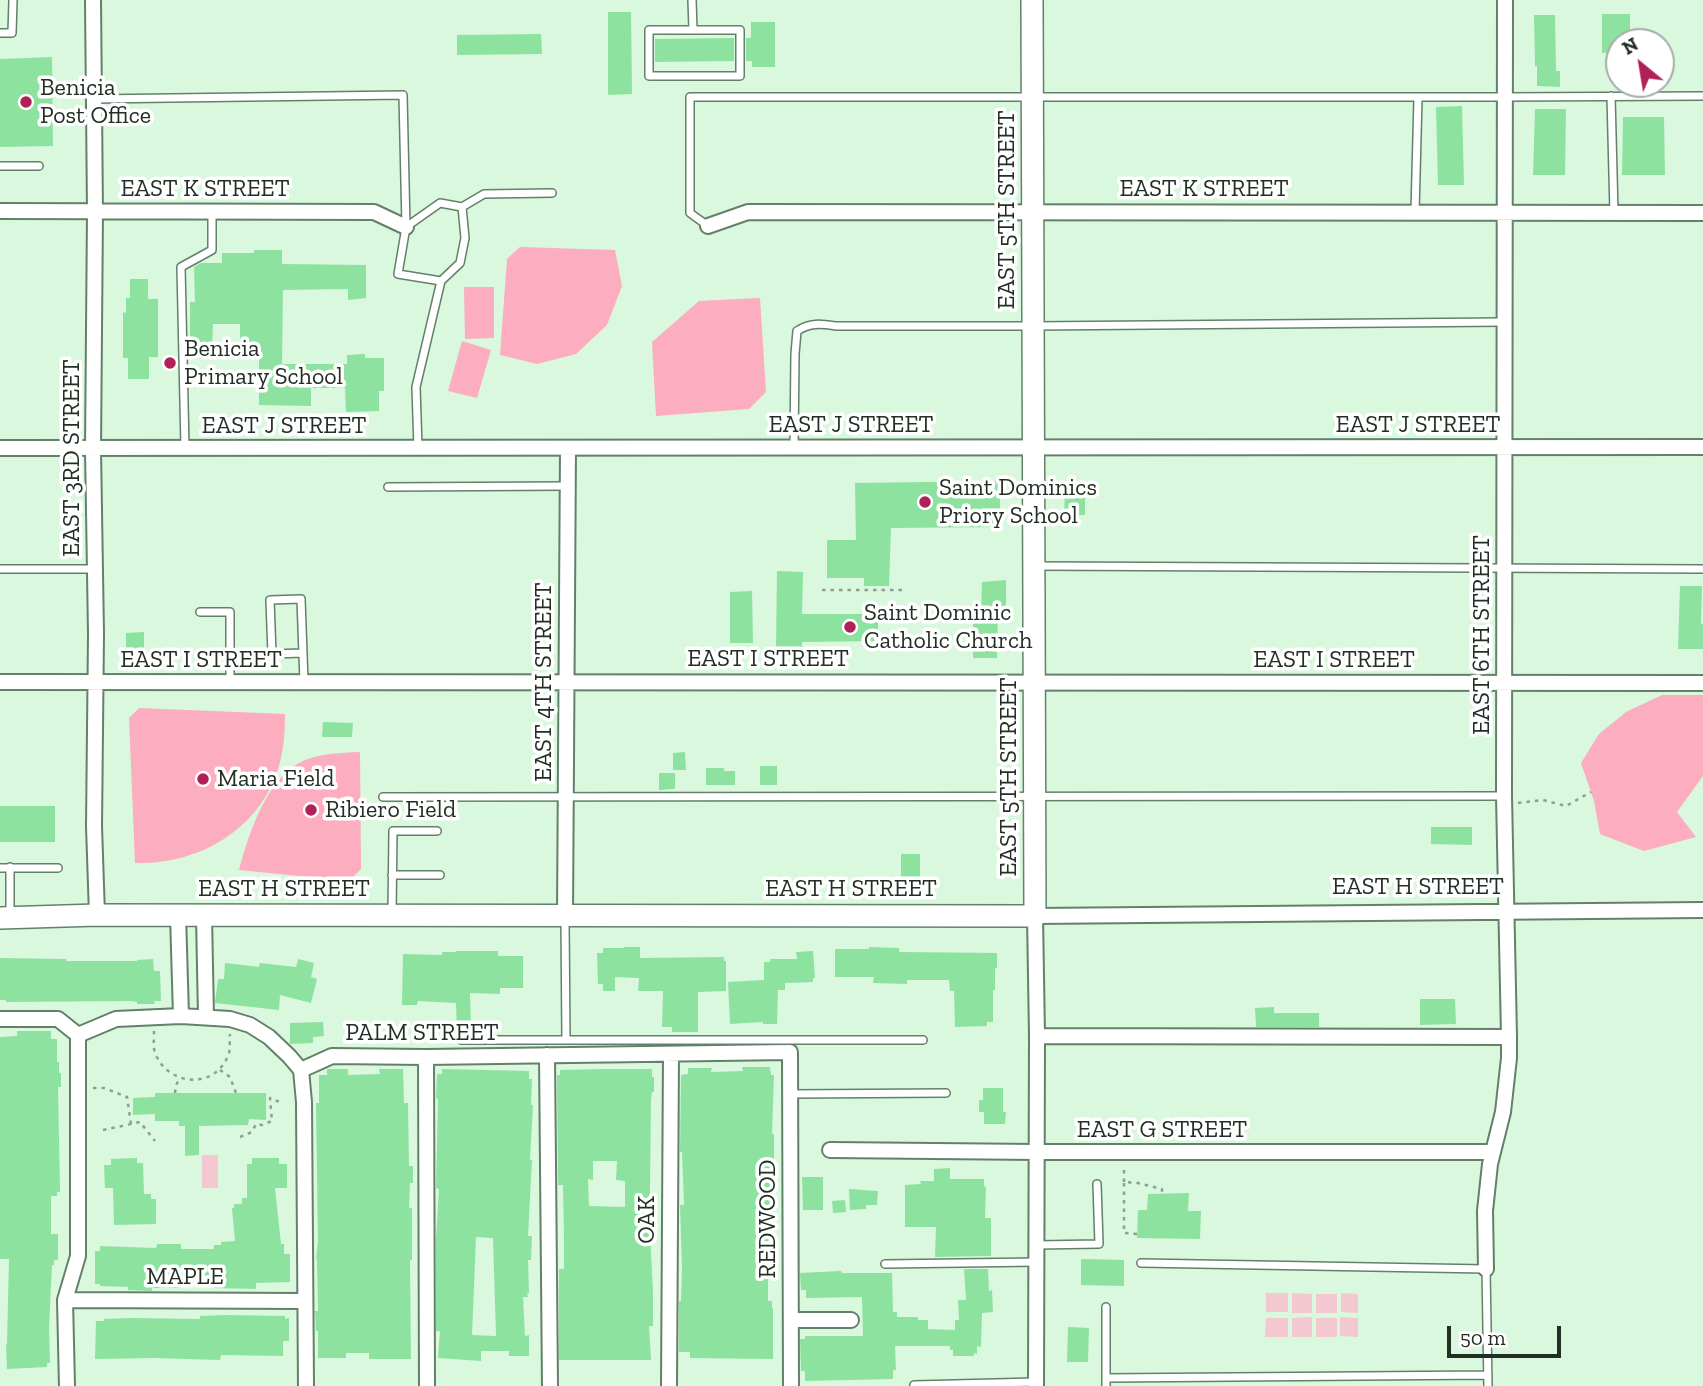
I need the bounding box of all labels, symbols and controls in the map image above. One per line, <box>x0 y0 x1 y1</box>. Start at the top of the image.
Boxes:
north arrow <box>1605 28 1675 98</box>
text: N <box>1618 33 1642 60</box>
place label: Benicia Post Office <box>40 74 151 130</box>
marker: Benicia Post Office <box>18 94 34 110</box>
street label: EAST 5TH STREET <box>993 110 1021 310</box>
street label: EAST K STREET <box>120 175 290 203</box>
street label: EAST K STREET <box>1119 175 1289 203</box>
place label: Benicia Primary School <box>184 335 343 391</box>
marker: Benicia Primary School <box>162 355 178 371</box>
street label: EAST 3RD STREET <box>58 359 86 557</box>
street label: EAST J STREET <box>769 411 933 439</box>
street label: EAST J STREET <box>1336 411 1500 439</box>
street label: EAST J STREET <box>202 412 366 440</box>
place label: Saint Dominics Priory School <box>939 474 1097 530</box>
marker: Saint Dominics Priory School <box>917 494 933 510</box>
street label: EAST 6TH STREET <box>1468 535 1496 735</box>
street label: EAST 4TH STREET <box>530 582 558 782</box>
place label: Saint Dominic Catholic Church <box>864 599 1032 655</box>
marker: Saint Dominic Catholic Church <box>842 619 858 635</box>
street label: EAST I STREET <box>687 645 849 673</box>
street label: EAST I STREET <box>120 646 282 674</box>
street label: EAST I STREET <box>1253 646 1415 674</box>
street label: EAST 5TH STREET <box>995 677 1023 877</box>
place label: Maria Field <box>217 765 334 793</box>
marker: Maria Field <box>195 771 211 787</box>
place label: Ribiero Field <box>325 796 456 824</box>
marker: Ribiero Field <box>303 802 319 818</box>
street label: EAST H STREET <box>1332 873 1504 901</box>
street label: EAST H STREET <box>198 875 370 903</box>
street label: EAST H STREET <box>765 875 937 903</box>
street label: PALM STREET <box>345 1019 499 1047</box>
street label: EAST G STREET <box>1077 1116 1247 1144</box>
street label: REDWOOD <box>754 1160 782 1278</box>
street label: OAK <box>633 1196 661 1244</box>
street label: MAPLE <box>146 1263 224 1291</box>
scale bar <box>1451 1312 1565 1356</box>
text: 50 m <box>1460 1325 1506 1350</box>

